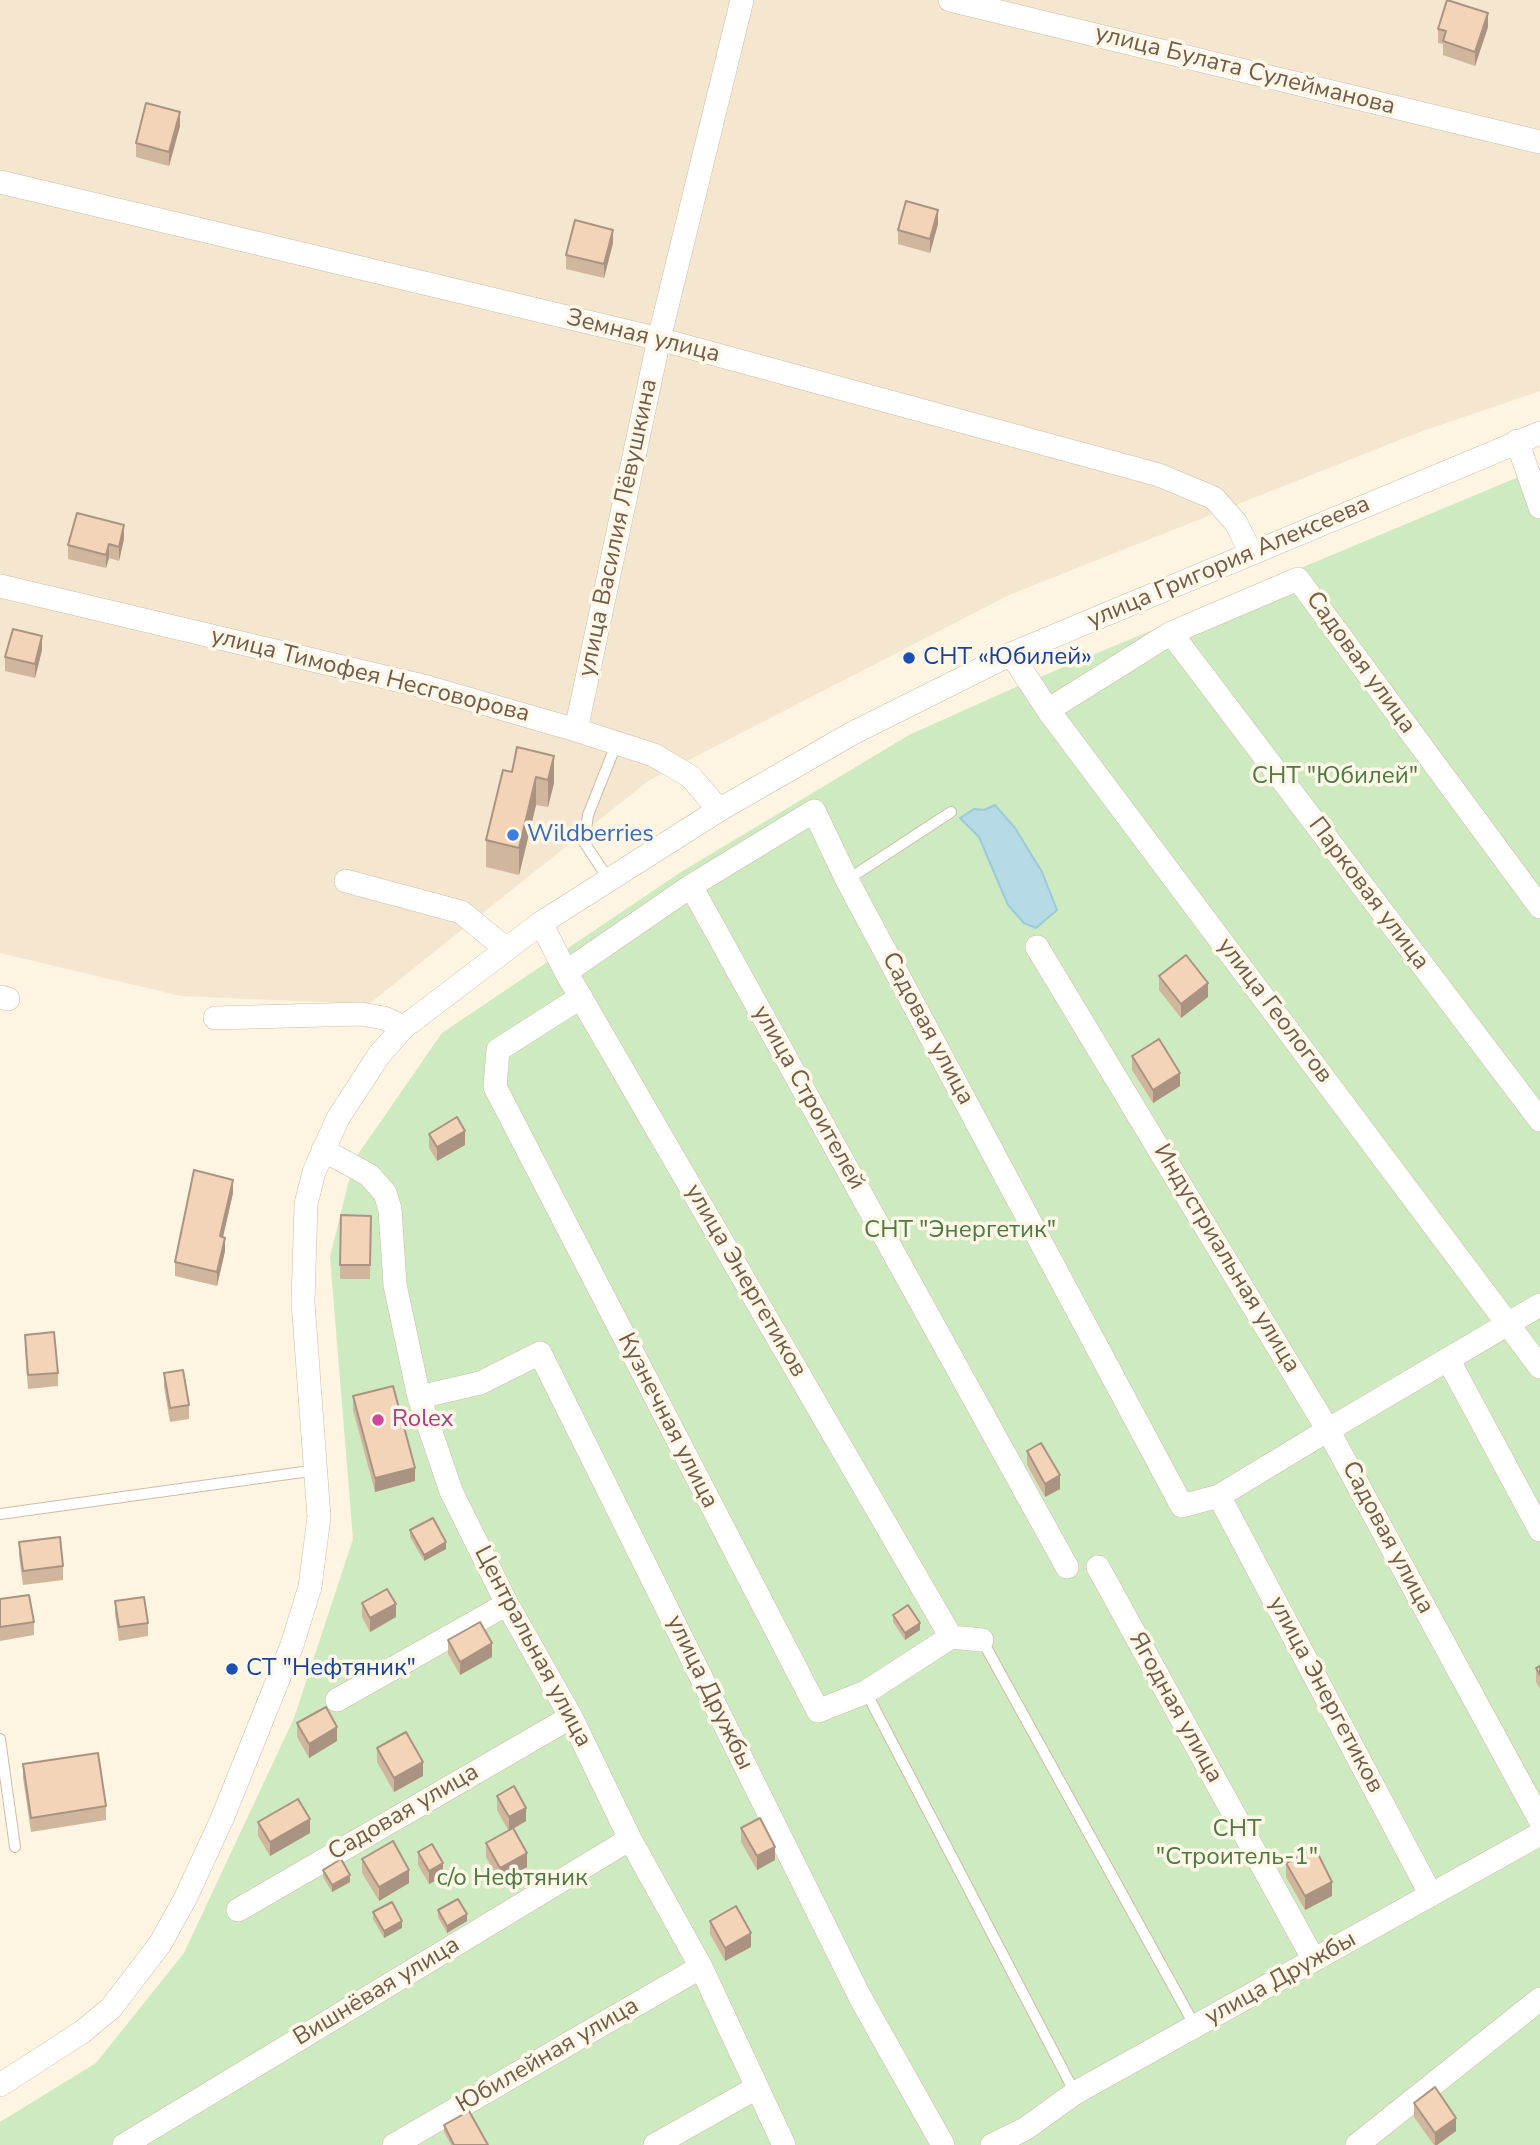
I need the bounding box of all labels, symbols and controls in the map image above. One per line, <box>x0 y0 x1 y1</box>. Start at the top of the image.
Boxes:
street label: улица Булата Сулейманова <box>1092 20 1398 122</box>
street label: Земная улица <box>563 304 723 370</box>
street label: улица Василия Лёвушкина <box>573 376 665 680</box>
street label: улица Григория Алексеева <box>1083 490 1375 636</box>
street label: Садовая улица <box>1299 586 1421 740</box>
street label: улица Тимофея Несговорова <box>208 622 532 730</box>
place label: СНТ «Юбилей» <box>923 644 1092 672</box>
marker: СНТ «Юбилей» <box>901 650 917 666</box>
park label: СНТ "Юбилей" <box>1252 763 1418 791</box>
street label: Парковая улица <box>1301 812 1435 976</box>
place label: Wildberries <box>527 821 654 849</box>
marker: Wildberries <box>505 827 521 843</box>
street label: улица Геологов <box>1210 933 1338 1089</box>
street label: Садовая улица <box>875 948 979 1110</box>
street label: улица Строителей <box>745 1001 871 1195</box>
street label: Индустриальная улица <box>1146 1140 1306 1378</box>
street label: улица Энергетиков <box>678 1179 812 1383</box>
park label: СНТ "Энергетик" <box>864 1217 1056 1245</box>
street label: Кузнечная улица <box>610 1329 724 1513</box>
place label: Rolex <box>392 1406 453 1434</box>
marker: Rolex <box>370 1412 386 1428</box>
street label: Садовая улица <box>1335 1457 1439 1619</box>
street label: Центральная улица <box>467 1542 597 1752</box>
street label: улица Энергетиков <box>1261 1592 1389 1798</box>
street label: улица Дружбы <box>659 1611 759 1775</box>
street label: Ягодная улица <box>1122 1628 1228 1788</box>
place label: СТ "Нефтяник" <box>246 1655 416 1683</box>
marker: СТ "Нефтяник" <box>224 1661 240 1677</box>
street label: Садовая улица <box>324 1758 484 1868</box>
park label: СНТ "Строитель-1" <box>1156 1816 1318 1872</box>
park label: с/о Нефтяник <box>436 1865 588 1893</box>
street label: улица Дружбы <box>1200 1926 1362 2032</box>
street label: Вишнёвая улица <box>289 1931 465 2053</box>
street label: Юбилейная улица <box>452 1992 644 2120</box>

